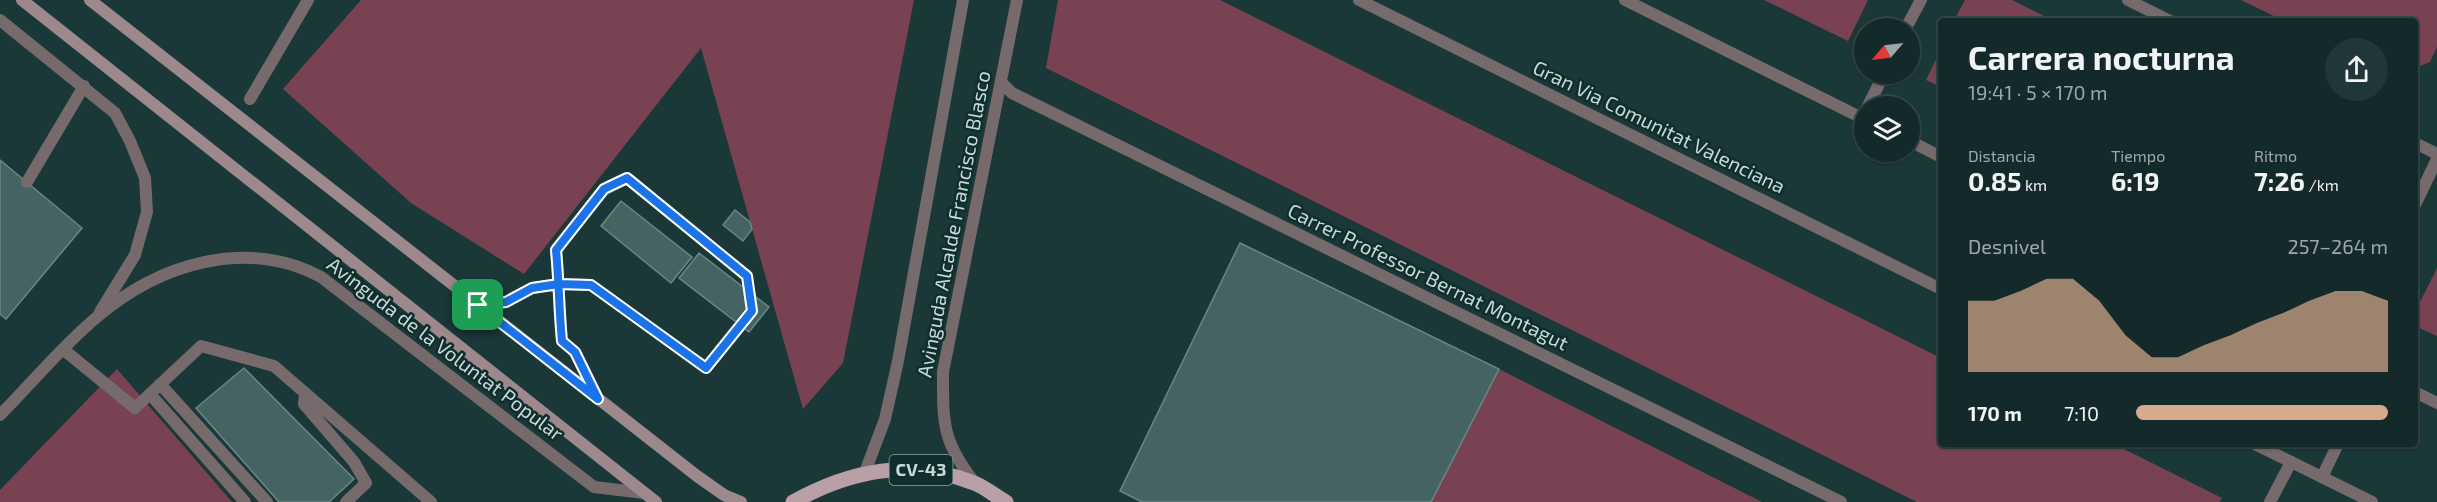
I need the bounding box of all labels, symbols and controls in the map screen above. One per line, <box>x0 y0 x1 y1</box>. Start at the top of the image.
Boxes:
north arrow <box>1854 18 1920 84</box>
map controls <box>1854 18 1920 162</box>
text: Carrera nocturna <box>1968 37 2235 77</box>
button: share <box>2325 38 2388 101</box>
street label: Gran Via Comunitat Valenciana <box>1530 55 1789 198</box>
street label: Avinguda Alcalde Francisco Blasco <box>911 68 995 379</box>
text: 19:41 · 5 × 170 m <box>1968 80 2108 104</box>
button: layers <box>1854 96 1920 162</box>
text: Distancia <box>1968 146 2035 165</box>
text: Tiempo <box>2111 146 2165 165</box>
text: Ritmo <box>2254 146 2297 165</box>
text: 0.85 <box>1968 165 2021 196</box>
text: 6:19 <box>2111 165 2160 196</box>
text: 7:26 <box>2254 165 2305 196</box>
text: km <box>2021 175 2047 194</box>
text: /km <box>2305 175 2339 194</box>
street label: Carrer Professor Bernat Montagut <box>1284 198 1573 355</box>
text: Desnivel <box>1968 234 2046 258</box>
text: 257–264 m <box>2287 234 2388 258</box>
street label: Avinguda de la Voluntat Popular <box>323 251 568 445</box>
pin <box>452 279 503 330</box>
icon: arrive <box>461 288 494 321</box>
text: 170 m <box>1968 401 2022 425</box>
text: 7:10 <box>2064 401 2099 425</box>
road number: CV-43 <box>890 455 952 485</box>

